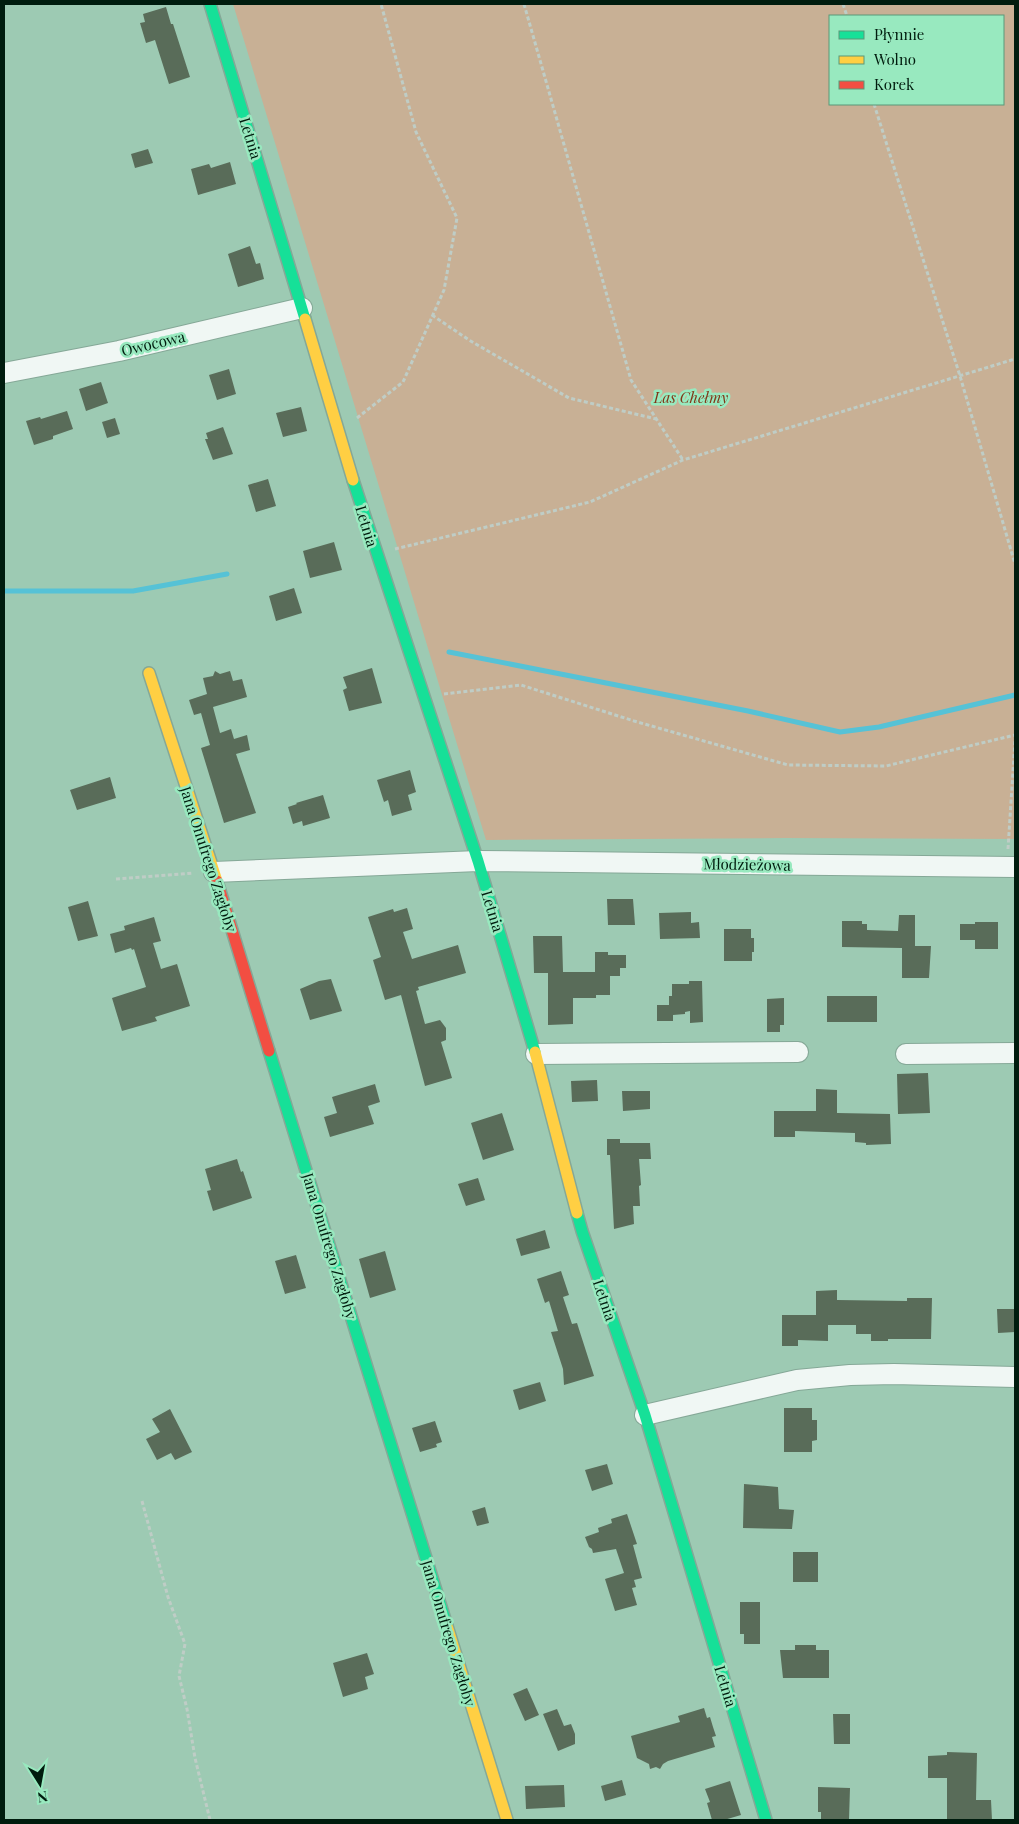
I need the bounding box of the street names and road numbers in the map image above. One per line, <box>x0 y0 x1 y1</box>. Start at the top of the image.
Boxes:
street label: Letnia <box>235 115 267 162</box>
street label: Owocowa <box>119 326 187 360</box>
street label: Letnia <box>351 503 383 550</box>
street label: Jana Onufrego Zagłoby <box>176 783 242 935</box>
street label: Młodzieżowa <box>703 853 791 875</box>
street label: Letnia <box>477 888 509 935</box>
street label: Jana Onufrego Zagłoby <box>298 1169 362 1322</box>
street label: Letnia <box>589 1277 622 1324</box>
street label: Jana Onufrego Zagłoby <box>417 1556 481 1709</box>
street label: Letnia <box>710 1663 742 1710</box>

